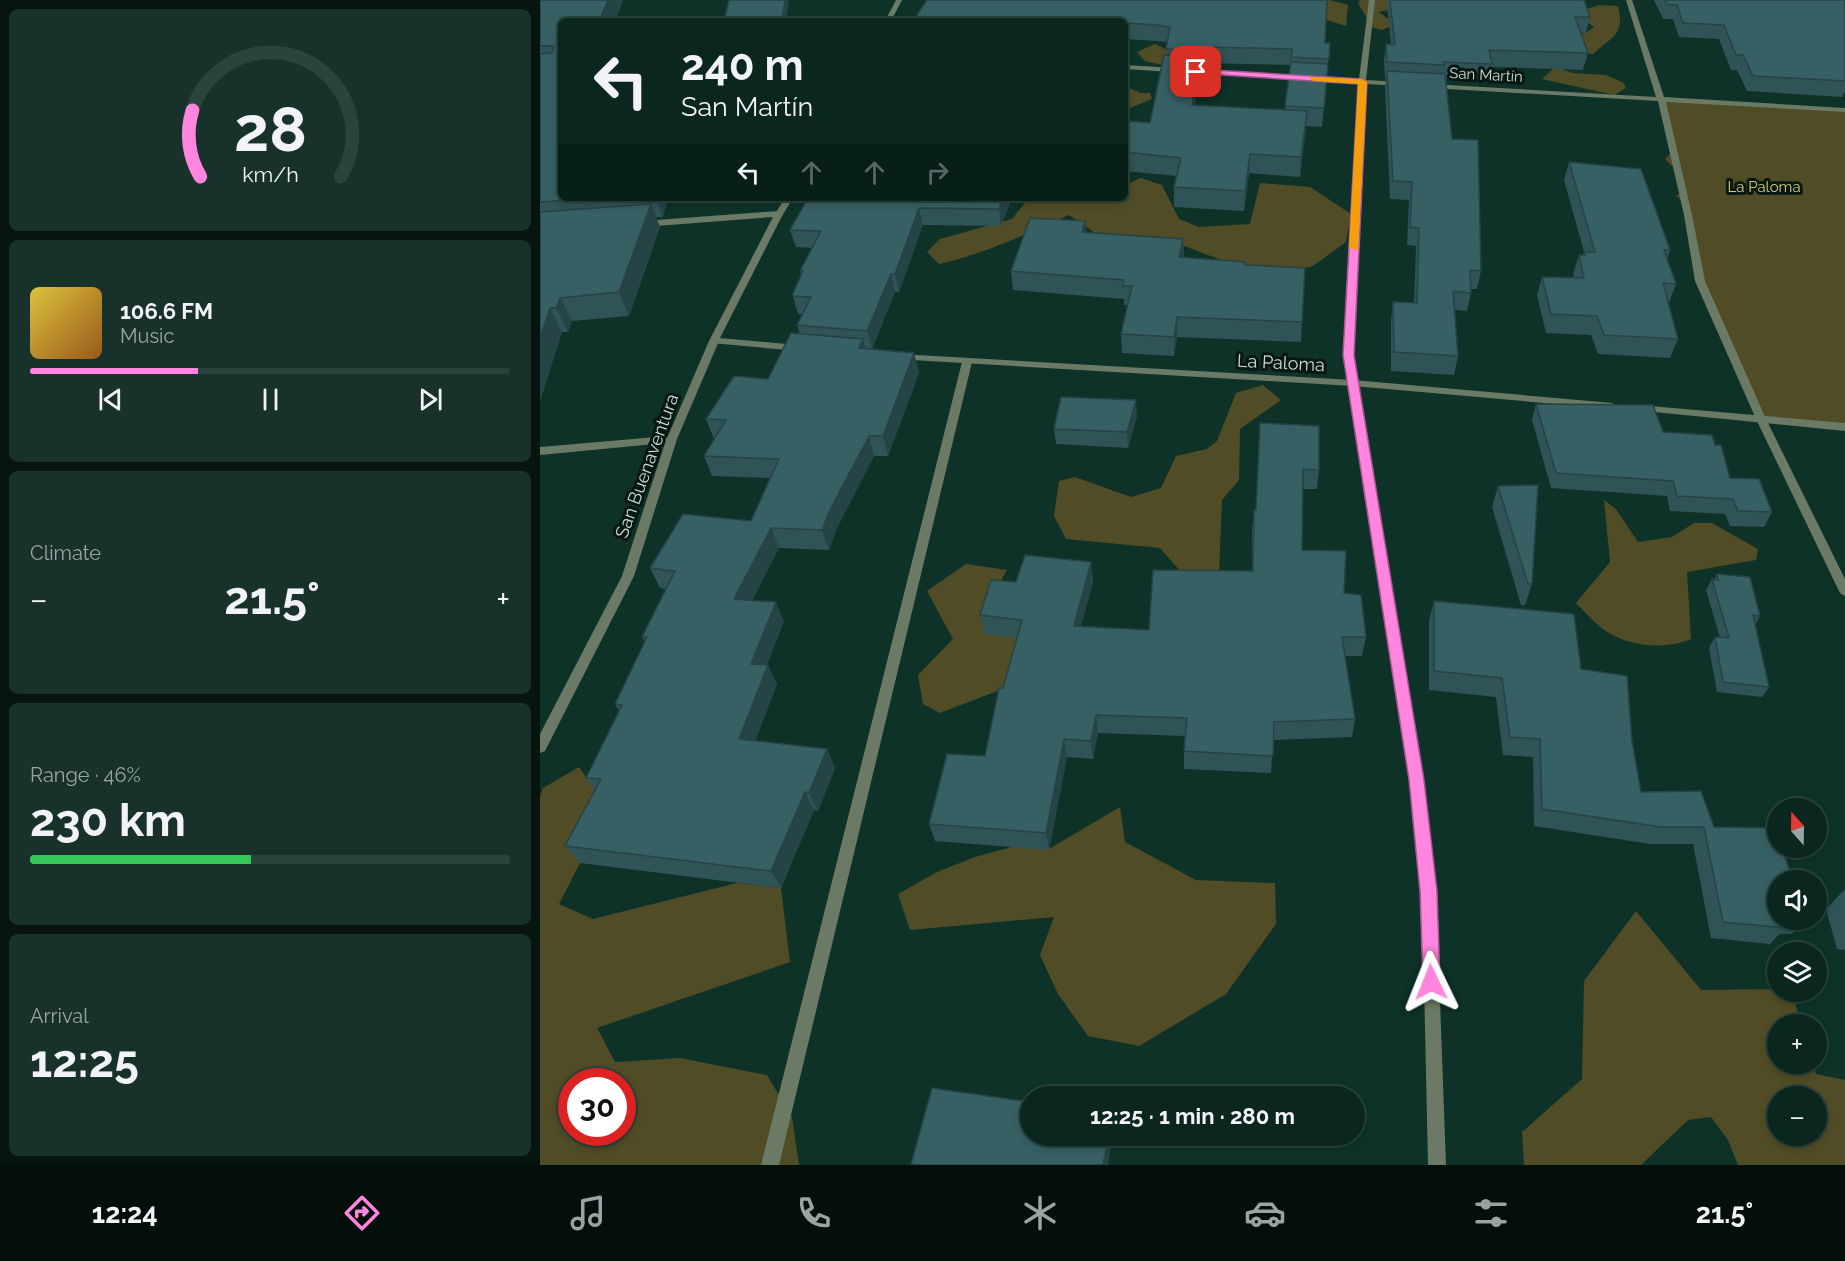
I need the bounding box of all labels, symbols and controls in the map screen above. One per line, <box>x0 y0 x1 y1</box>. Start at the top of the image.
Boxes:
text: 240 m <box>681 41 804 90</box>
icon: left <box>582 42 660 120</box>
pin <box>1170 46 1221 97</box>
icon: arrive <box>1179 55 1212 88</box>
street label: San Martín <box>1449 64 1523 86</box>
text: San Martín <box>681 91 813 122</box>
text: 28 <box>234 92 306 166</box>
icon: left <box>732 156 765 189</box>
icon: ahead <box>795 156 828 189</box>
icon: ahead <box>858 156 891 189</box>
icon: right <box>921 156 954 189</box>
text: km/h <box>242 162 298 187</box>
park label: La Paloma <box>1727 178 1801 196</box>
text: 106.6 FM <box>120 298 213 324</box>
text: Music <box>120 324 174 348</box>
street label: La Paloma <box>1237 350 1325 375</box>
icon: previous <box>94 383 127 416</box>
icon: pause <box>254 383 287 416</box>
icon: next <box>414 383 447 416</box>
street label: San Buenaventura <box>611 391 682 541</box>
text: Climate <box>30 541 101 565</box>
text: 21.5° <box>224 572 320 625</box>
text: − <box>30 580 48 619</box>
text: + <box>496 580 510 619</box>
text: Range · 46% <box>30 763 141 787</box>
text: 230 km <box>30 794 186 847</box>
north arrow <box>1767 798 1827 858</box>
map controls <box>1767 798 1827 1146</box>
button: sound <box>1767 870 1827 930</box>
button: layers <box>1767 942 1827 1002</box>
position arrow <box>1399 950 1463 1014</box>
text: Arrival <box>30 1004 89 1028</box>
button: + <box>1767 1014 1827 1074</box>
text: 12:25 <box>30 1035 139 1088</box>
speed limit sign: 30 <box>558 1068 636 1146</box>
button: − <box>1767 1086 1827 1146</box>
text: 12:25 · 1 min · 280 m <box>1090 1103 1295 1129</box>
icon: directions <box>341 1192 383 1234</box>
icon: music <box>567 1192 609 1234</box>
icon: phone <box>793 1192 835 1234</box>
icon: climate <box>1019 1192 1061 1234</box>
icon: car <box>1244 1192 1286 1234</box>
icon: filters <box>1470 1192 1512 1234</box>
text: 12:24 <box>92 1198 158 1229</box>
text: 21.5° <box>1696 1198 1753 1229</box>

